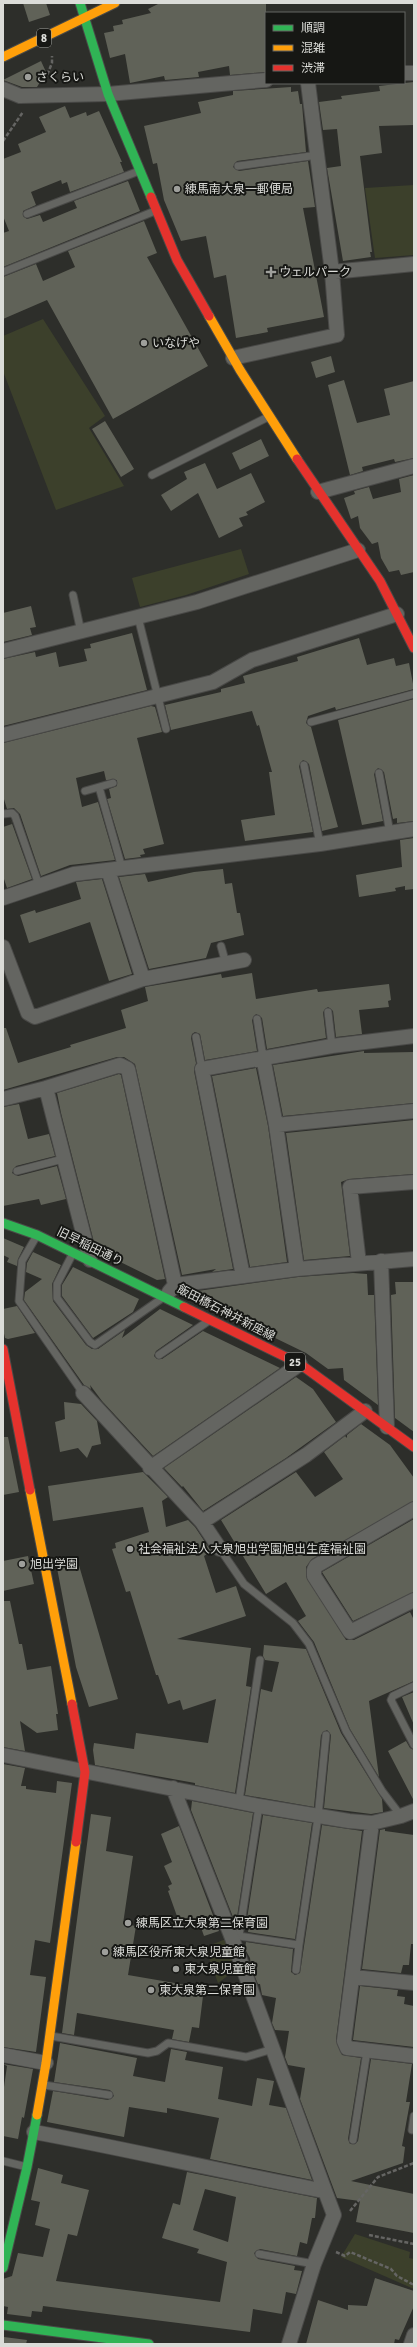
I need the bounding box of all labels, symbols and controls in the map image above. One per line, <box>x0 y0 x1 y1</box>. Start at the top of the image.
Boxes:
legend <box>265 12 405 84</box>
text: 順調 <box>301 21 325 36</box>
road number: 8 <box>37 29 51 47</box>
text: 混雑 <box>301 41 325 56</box>
text: 渋滞 <box>301 61 325 76</box>
place label: さくらい <box>36 70 84 85</box>
marker: さくらい <box>23 72 33 82</box>
place label: 練馬南大泉一郵便局 <box>185 182 293 197</box>
marker: 練馬南大泉一郵便局 <box>172 184 182 194</box>
place label: ウェルパーク <box>279 265 351 280</box>
marker: ウェルパーク <box>266 267 276 277</box>
place label: いなげや <box>152 336 200 351</box>
marker: いなげや <box>139 338 149 348</box>
street label: 旧早稲田通り <box>54 1224 126 1270</box>
street label: 飯田橋石神井新座線 <box>174 1282 278 1344</box>
road number: 25 <box>285 1353 305 1371</box>
place label: 社会福祉法人大泉旭出学園旭出生産福祉園 <box>138 1542 366 1557</box>
marker: 社会福祉法人大泉旭出学園旭出生産福祉園 <box>125 1544 135 1554</box>
place label: 旭出学園 <box>30 1557 78 1572</box>
marker: 旭出学園 <box>17 1559 27 1569</box>
place label: 練馬区立大泉第二保育園 <box>136 1916 268 1931</box>
marker: 練馬区立大泉第二保育園 <box>123 1918 133 1928</box>
place label: 練馬区役所東大泉児童館 <box>113 1945 245 1960</box>
marker: 練馬区役所東大泉児童館 <box>100 1947 110 1957</box>
place label: 東大泉児童館 <box>184 1962 256 1977</box>
marker: 東大泉児童館 <box>171 1964 181 1974</box>
place label: 東大泉第二保育園 <box>159 1983 255 1998</box>
marker: 東大泉第二保育園 <box>146 1985 156 1995</box>

